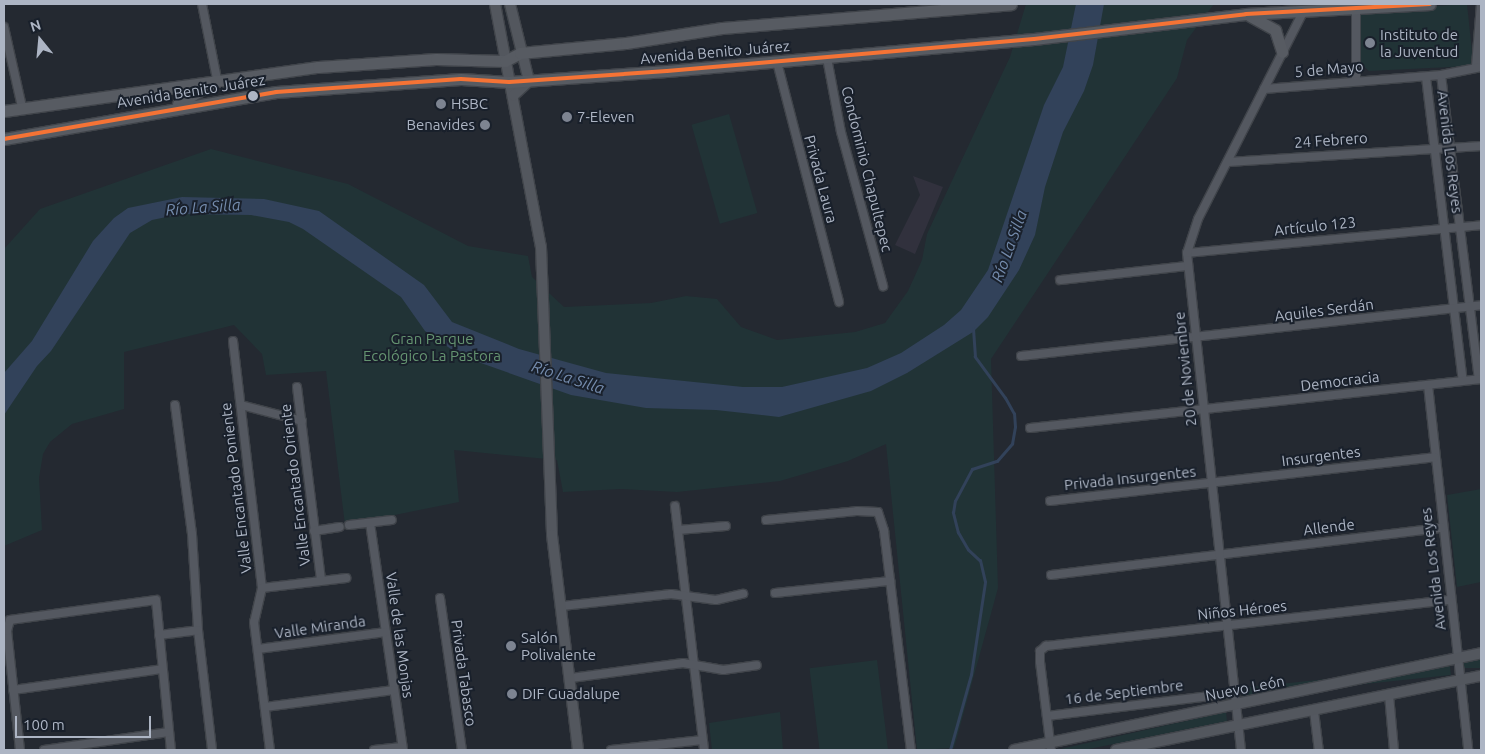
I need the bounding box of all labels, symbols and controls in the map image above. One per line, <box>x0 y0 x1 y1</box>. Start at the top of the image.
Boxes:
north arrow <box>15 15 65 65</box>
text: N <box>28 16 43 35</box>
place label: Instituto de la Juventud <box>1380 25 1458 60</box>
street label: Avenida Benito Juárez <box>640 37 790 67</box>
marker: Instituto de la Juventud <box>1364 37 1376 49</box>
street label: 5 de Mayo <box>1294 57 1364 81</box>
street label: Avenida Benito Juárez <box>116 70 266 112</box>
street label: Condominio Chapultepec <box>838 84 896 254</box>
street label: Avenida Los Reyes <box>1434 90 1466 214</box>
unlabelled marker <box>248 91 258 101</box>
place label: HSBC <box>451 95 488 113</box>
marker: HSBC <box>435 98 447 110</box>
place label: 7-Eleven <box>577 108 635 126</box>
marker: 7-Eleven <box>561 111 573 123</box>
place label: Benavides <box>406 116 475 134</box>
marker: Benavides <box>479 119 491 131</box>
street label: 24 Febrero <box>1294 128 1368 152</box>
street label: Privada Laura <box>801 133 841 225</box>
water label: Río La Silla <box>165 195 241 219</box>
water label: Río La Silla <box>987 207 1031 285</box>
street label: Artículo 123 <box>1273 213 1357 239</box>
street label: Aquiles Serdán <box>1273 295 1375 325</box>
street label: 20 de Noviembre <box>1170 311 1200 427</box>
park label: Gran Parque Ecológico La Pastora <box>363 329 501 364</box>
water label: Río La Silla <box>529 356 607 398</box>
street label: Democracia <box>1300 367 1380 395</box>
street label: Valle Encantado Poniente <box>217 402 255 574</box>
street label: Valle Encantado Oriente <box>276 403 314 567</box>
street label: Insurgentes <box>1281 442 1361 470</box>
street label: Privada Insurgentes <box>1063 462 1197 494</box>
street label: Avenida Los Reyes <box>1417 507 1449 631</box>
street label: Allende <box>1302 515 1356 539</box>
street label: Valle de las Monjas <box>382 571 418 699</box>
street label: Niños Héroes <box>1196 596 1288 624</box>
street label: Valle Miranda <box>273 612 367 642</box>
street label: Privada Tabasco <box>448 619 480 727</box>
place label: Salón Polivalente <box>521 628 596 663</box>
marker: Salón Polivalente <box>505 640 517 652</box>
street label: Nuevo León <box>1204 672 1286 704</box>
street label: 16 de Septiembre <box>1064 676 1184 708</box>
place label: DIF Guadalupe <box>522 685 620 703</box>
marker: DIF Guadalupe <box>506 688 518 700</box>
scale bar <box>18 706 154 738</box>
text: 100 m <box>23 716 65 733</box>

